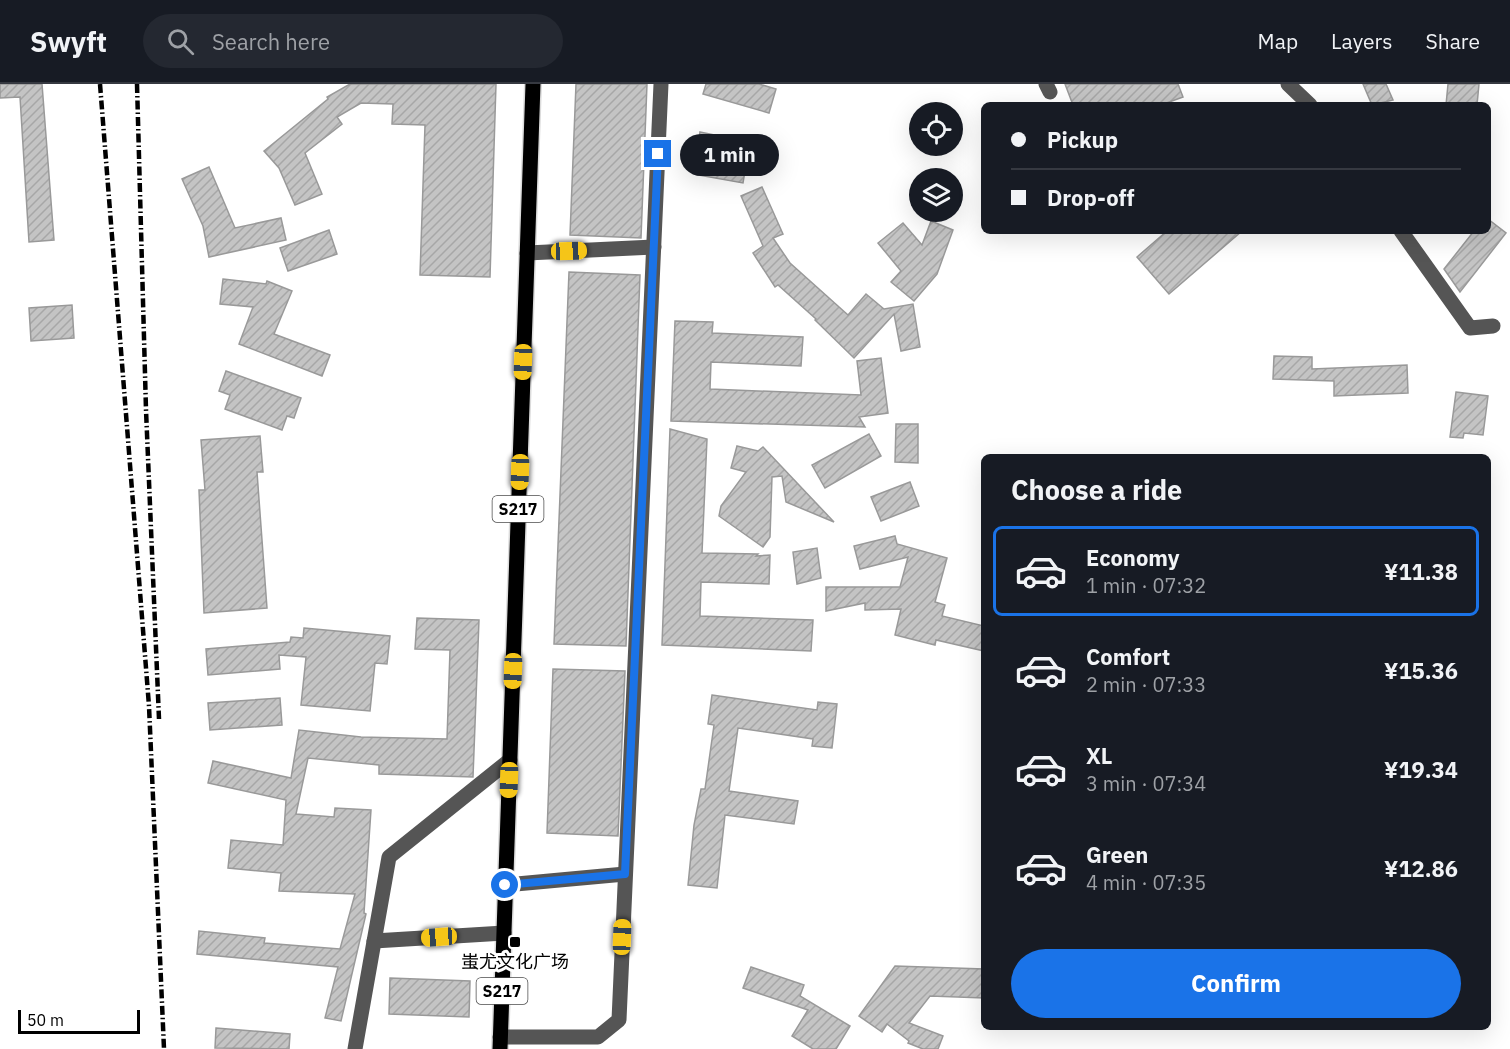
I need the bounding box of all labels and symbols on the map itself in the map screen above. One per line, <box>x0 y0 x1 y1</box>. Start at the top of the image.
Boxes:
callout: 1 min <box>679 133 778 175</box>
route end <box>644 140 671 167</box>
car <box>551 241 587 261</box>
car <box>513 344 533 380</box>
car <box>510 454 530 490</box>
road number: S217 <box>492 496 544 522</box>
car <box>503 653 523 689</box>
car <box>499 762 519 798</box>
route start <box>491 871 518 898</box>
car <box>612 919 632 955</box>
car <box>420 927 458 947</box>
marker: 蚩尤文化广场 <box>508 935 522 949</box>
place label: 蚩尤文化广场 <box>461 950 569 973</box>
road number: S217 <box>476 978 528 1004</box>
scale bar <box>18 1007 140 1034</box>

